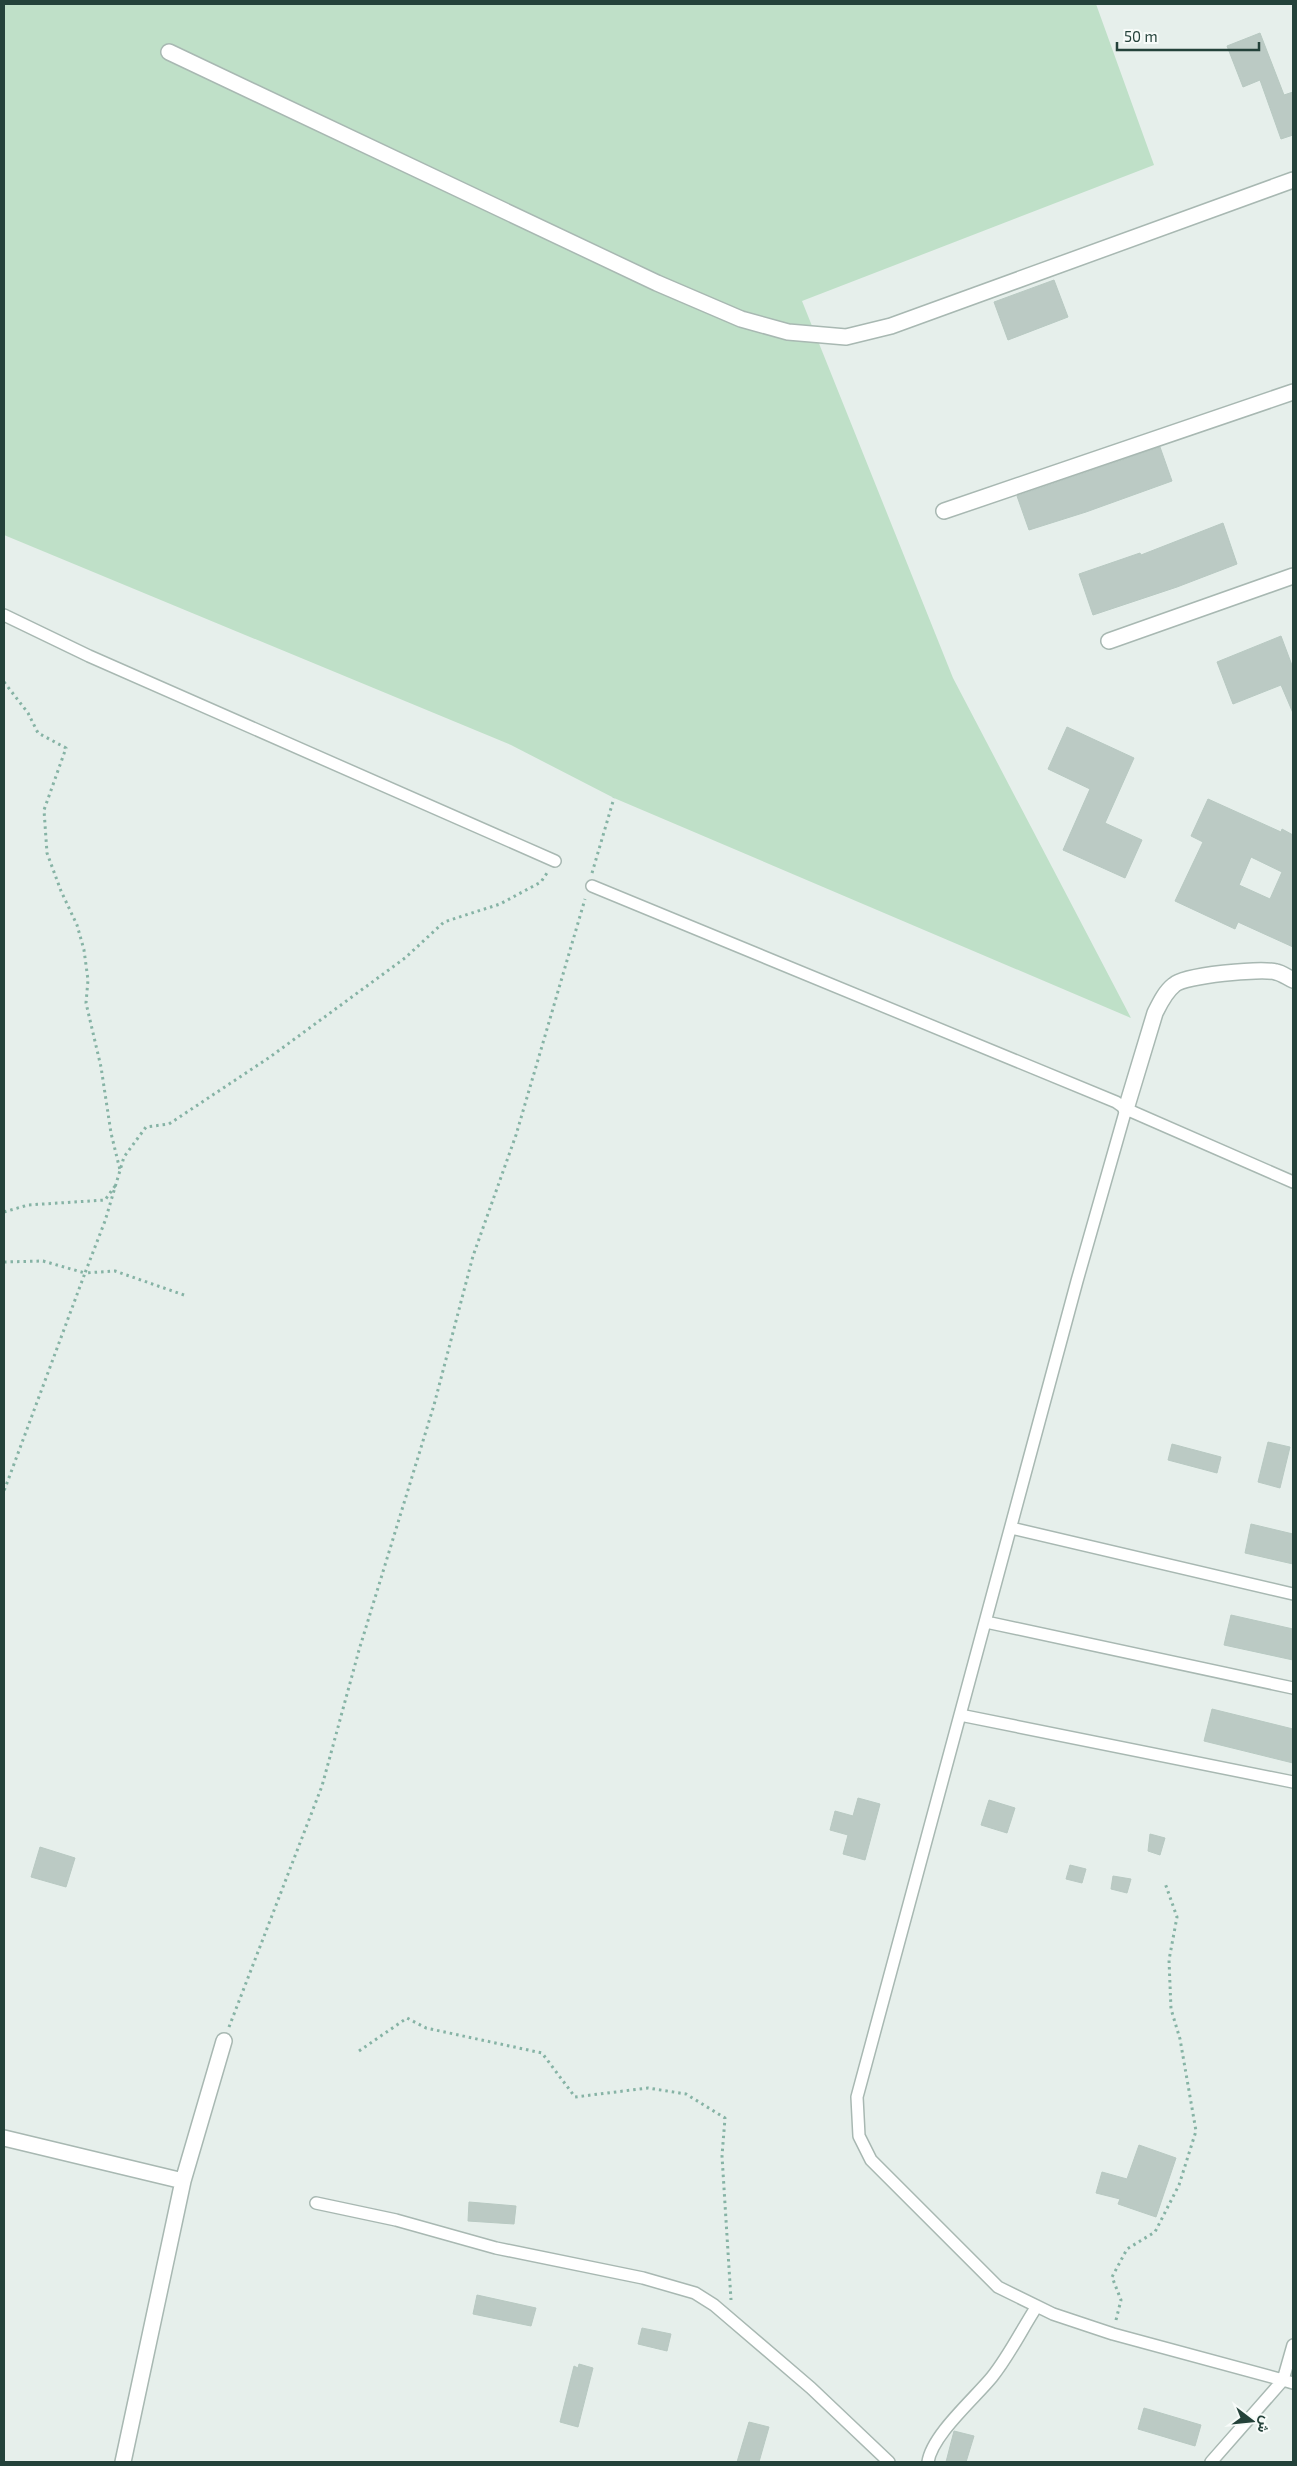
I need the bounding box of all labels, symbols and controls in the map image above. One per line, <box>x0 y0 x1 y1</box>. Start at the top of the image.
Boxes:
scale bar <box>1117 20 1260 52</box>
text: 50 m <box>1124 27 1158 45</box>
north arrow <box>1227 2396 1277 2446</box>
text: ش <box>1253 2414 1275 2435</box>

